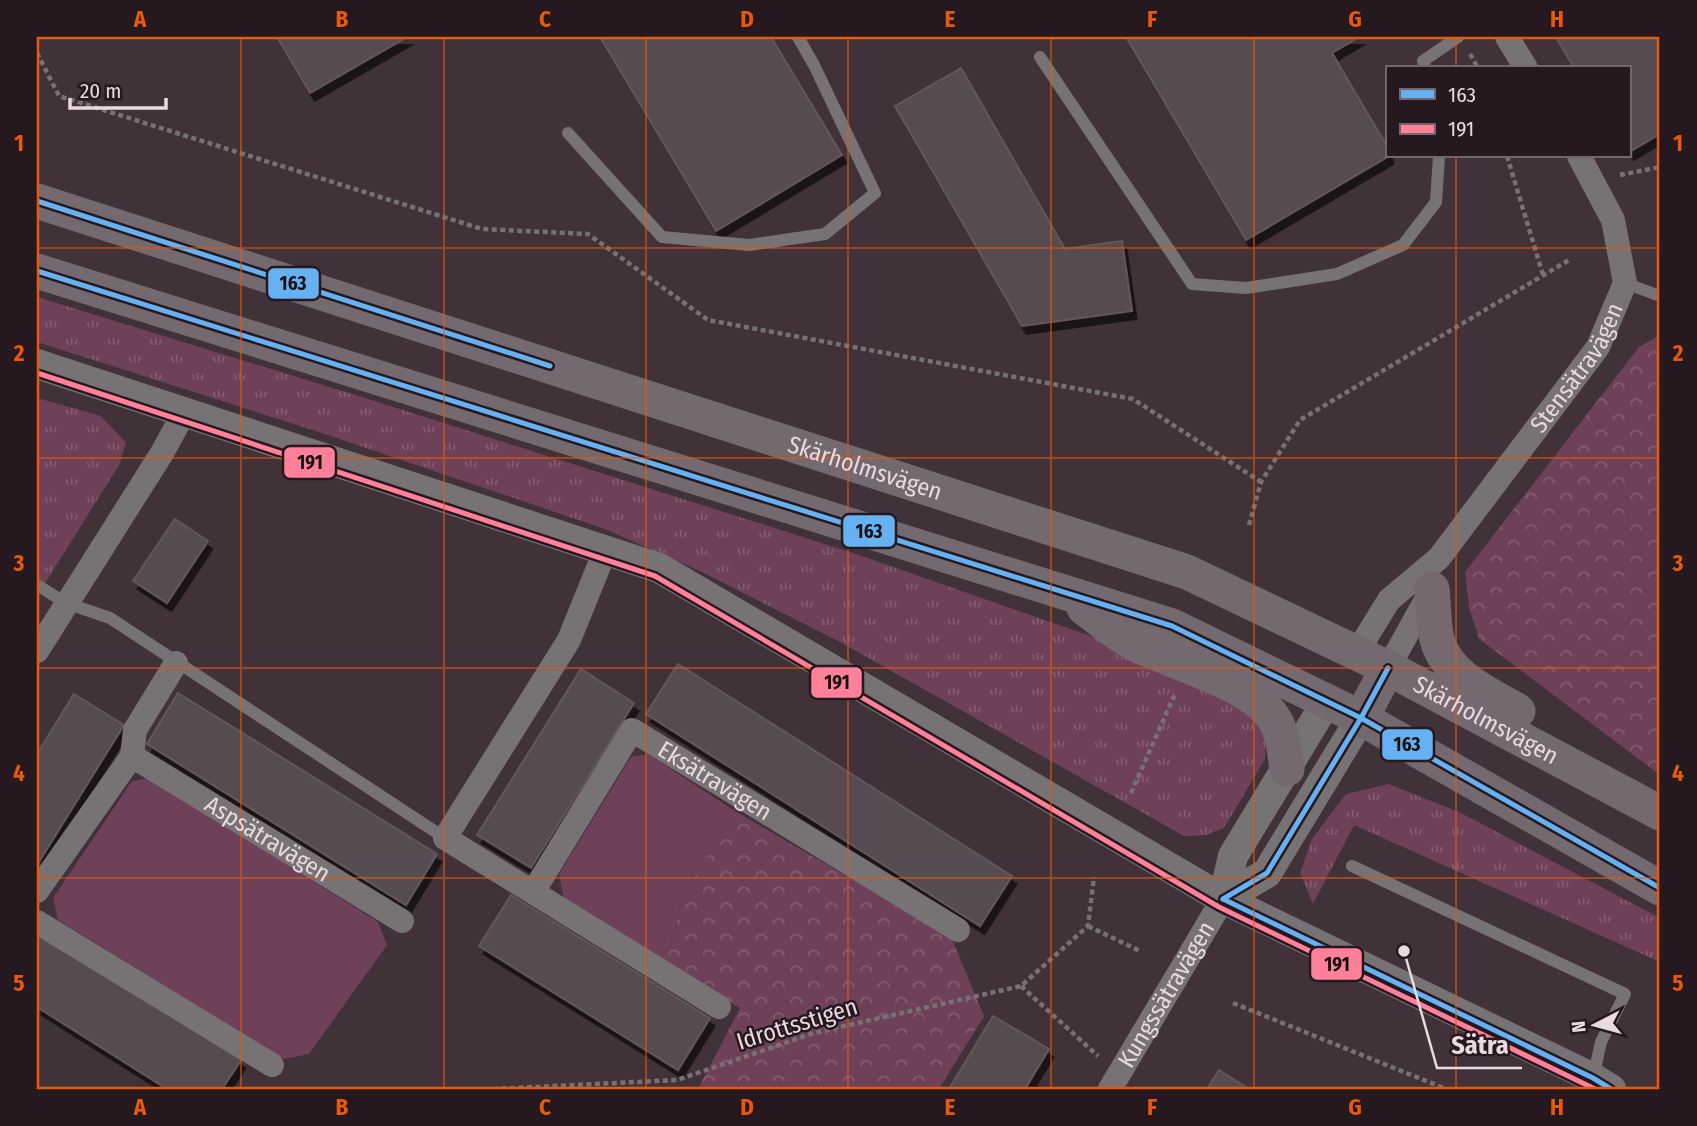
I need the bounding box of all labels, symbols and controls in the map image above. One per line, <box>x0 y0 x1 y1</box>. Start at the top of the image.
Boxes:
text: A <box>133 5 147 33</box>
text: B <box>336 5 349 33</box>
text: C <box>539 5 551 33</box>
text: D <box>740 5 754 33</box>
text: E <box>945 5 956 33</box>
text: F <box>1147 5 1157 33</box>
text: G <box>1348 5 1362 33</box>
text: H <box>1550 5 1564 33</box>
scale bar <box>70 66 166 110</box>
legend <box>1386 66 1630 158</box>
text: 20 m <box>80 78 121 104</box>
text: 163 <box>1448 82 1476 108</box>
text: 191 <box>1448 116 1474 142</box>
text: 1 <box>14 129 24 157</box>
text: 1 <box>1673 129 1683 157</box>
line badge: 163 <box>267 267 320 300</box>
text: 163 <box>280 272 306 295</box>
street label: Stensätravägen <box>1524 299 1629 438</box>
text: 2 <box>13 339 25 367</box>
text: 2 <box>1672 339 1684 367</box>
street label: Skärholmsvägen <box>784 430 946 506</box>
line badge: 191 <box>283 446 336 479</box>
text: 191 <box>297 451 323 474</box>
line badge: 163 <box>842 514 896 548</box>
text: 163 <box>856 520 882 543</box>
text: 3 <box>13 549 25 577</box>
text: 3 <box>1672 549 1684 577</box>
line badge: 191 <box>810 666 863 699</box>
street label: Skärholmsvägen <box>1409 670 1563 770</box>
text: 191 <box>824 671 850 694</box>
line badge: 163 <box>1381 728 1434 761</box>
text: 163 <box>1394 733 1420 756</box>
street label: Eksätravägen <box>653 735 777 826</box>
text: 4 <box>13 759 25 787</box>
text: 4 <box>1672 759 1684 787</box>
street label: Aspsätravägen <box>200 790 335 888</box>
street label: Kungssätravägen <box>1112 916 1220 1072</box>
line badge: 191 <box>1310 947 1363 981</box>
text: 191 <box>1324 953 1350 976</box>
text: 5 <box>13 969 25 997</box>
text: 5 <box>1672 969 1684 997</box>
north arrow <box>1560 990 1630 1060</box>
street label: Idrottsstigen <box>733 992 861 1056</box>
text: N <box>1567 1020 1591 1034</box>
callout: Sätra <box>1437 1021 1522 1068</box>
text: Sätra <box>1451 1030 1509 1061</box>
text: A <box>133 1093 147 1121</box>
text: B <box>336 1093 349 1121</box>
text: C <box>539 1093 551 1121</box>
text: D <box>740 1093 754 1121</box>
text: E <box>945 1093 956 1121</box>
text: F <box>1147 1093 1157 1121</box>
text: G <box>1348 1093 1362 1121</box>
text: H <box>1550 1093 1564 1121</box>

